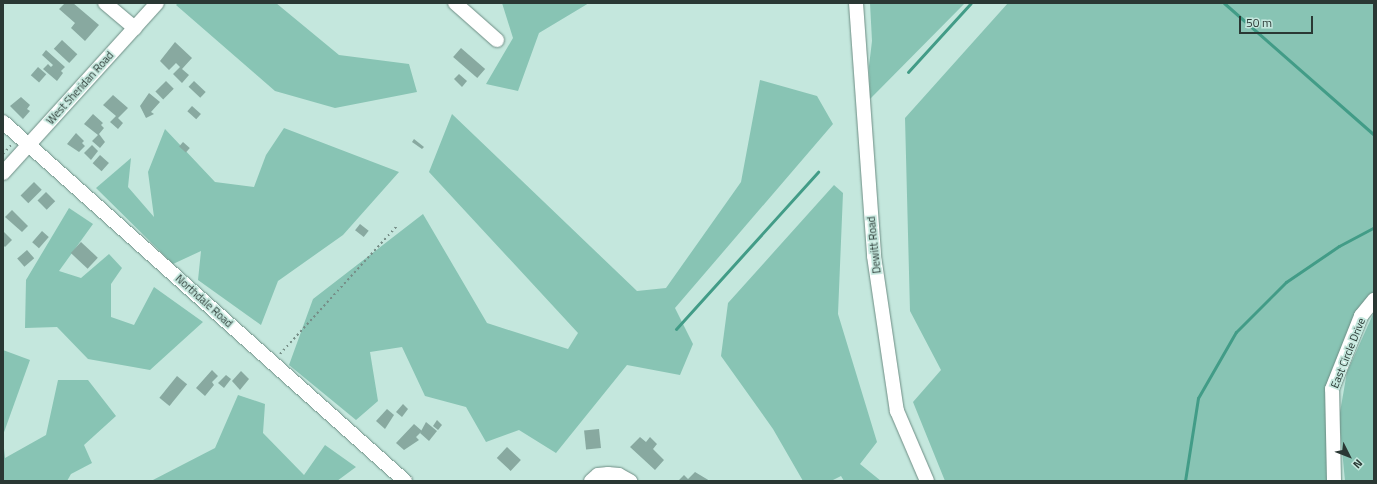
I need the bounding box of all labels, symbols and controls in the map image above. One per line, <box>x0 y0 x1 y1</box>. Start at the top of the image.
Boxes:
scale bar <box>1241 8 1315 34</box>
text: 50 m <box>1246 13 1272 32</box>
street label: West Sheridan Road <box>44 49 116 127</box>
street label: Dewitt Road <box>864 216 884 274</box>
street label: Northdale Road <box>173 272 235 330</box>
street label: East Circle Drive <box>1328 316 1368 390</box>
north arrow <box>1329 436 1369 476</box>
text: N <box>1349 456 1366 472</box>

